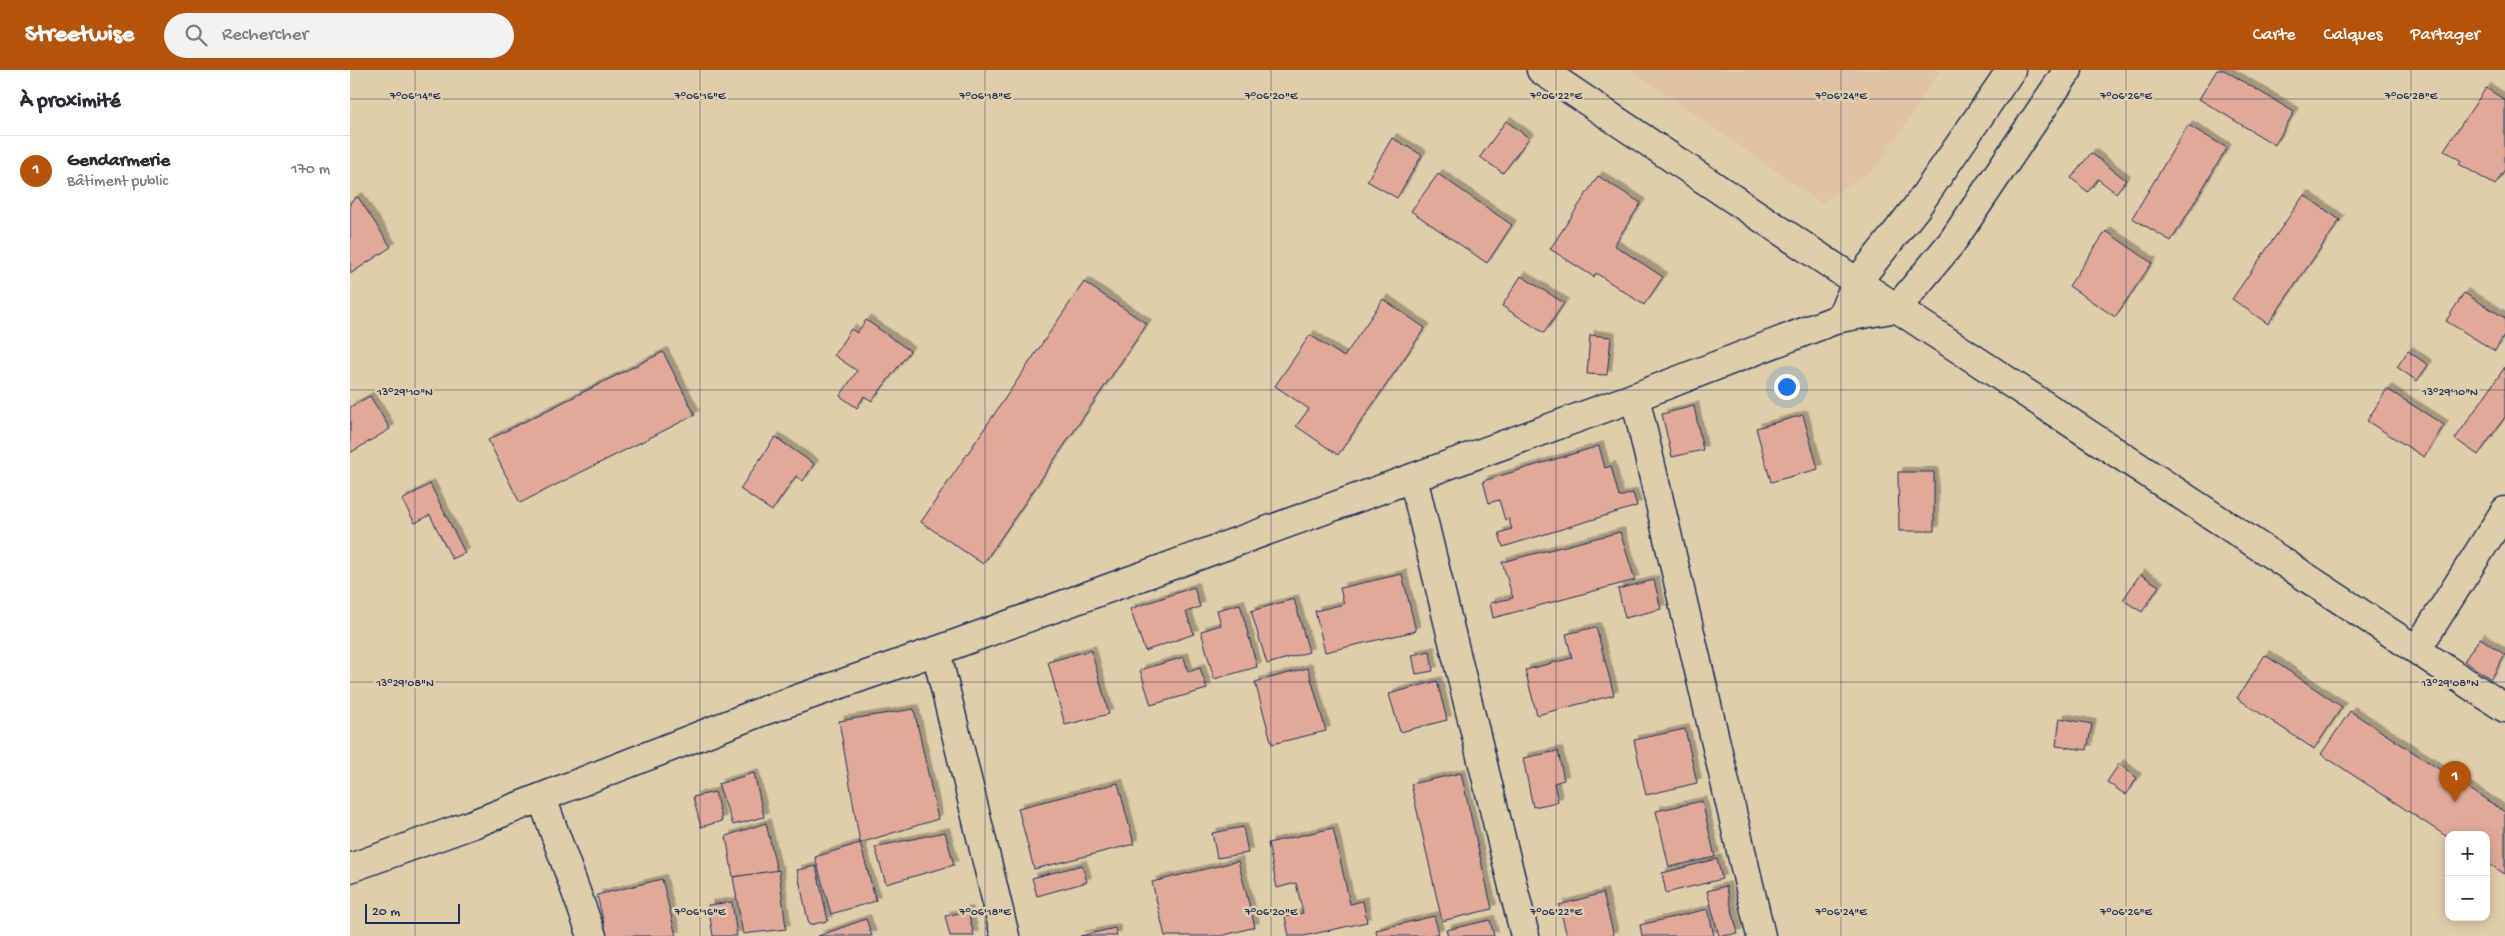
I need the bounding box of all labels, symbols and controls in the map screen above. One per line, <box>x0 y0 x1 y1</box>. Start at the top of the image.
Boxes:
search box <box>164 13 514 58</box>
text: Streetwise <box>25 21 134 50</box>
icon: search <box>182 21 210 49</box>
text: Rechercher <box>222 24 308 47</box>
text: Carte <box>2253 25 2296 46</box>
text: Calques <box>2324 25 2382 46</box>
text: Partager <box>2410 25 2480 46</box>
text: À proximité <box>20 90 121 115</box>
text: 7°06'14"E <box>389 90 441 104</box>
text: 7°06'16"E <box>674 90 726 104</box>
text: 7°06'18"E <box>958 90 1011 104</box>
text: 7°06'20"E <box>1244 90 1298 104</box>
text: 7°06'22"E <box>1529 90 1582 104</box>
text: 7°06'24"E <box>1814 90 1867 104</box>
text: 7°06'26"E <box>2099 90 2153 104</box>
text: 7°06'28"E <box>2384 90 2438 104</box>
text: Gendarmerie <box>67 150 170 173</box>
text: 1 <box>33 161 39 180</box>
text: 170 m <box>291 161 330 180</box>
text: Bâtiment public <box>67 173 168 192</box>
your location <box>1774 374 1800 400</box>
text: 13°29'10"N <box>376 386 433 400</box>
text: 13°29'10"N <box>2421 386 2478 400</box>
text: 13°29'08"N <box>375 677 434 691</box>
text: 13°29'08"N <box>2420 677 2479 691</box>
pin: 1 <box>2439 761 2471 802</box>
map controls <box>2445 831 2490 921</box>
button: + <box>2445 831 2490 876</box>
button: − <box>2445 876 2490 921</box>
scale bar <box>365 901 460 924</box>
text: 20 m <box>372 904 400 921</box>
text: 7°06'16"E <box>674 906 726 920</box>
text: 7°06'18"E <box>958 906 1011 920</box>
text: 7°06'20"E <box>1244 906 1298 920</box>
text: 7°06'22"E <box>1529 906 1582 920</box>
text: 7°06'24"E <box>1814 906 1867 920</box>
text: 7°06'26"E <box>2099 906 2153 920</box>

